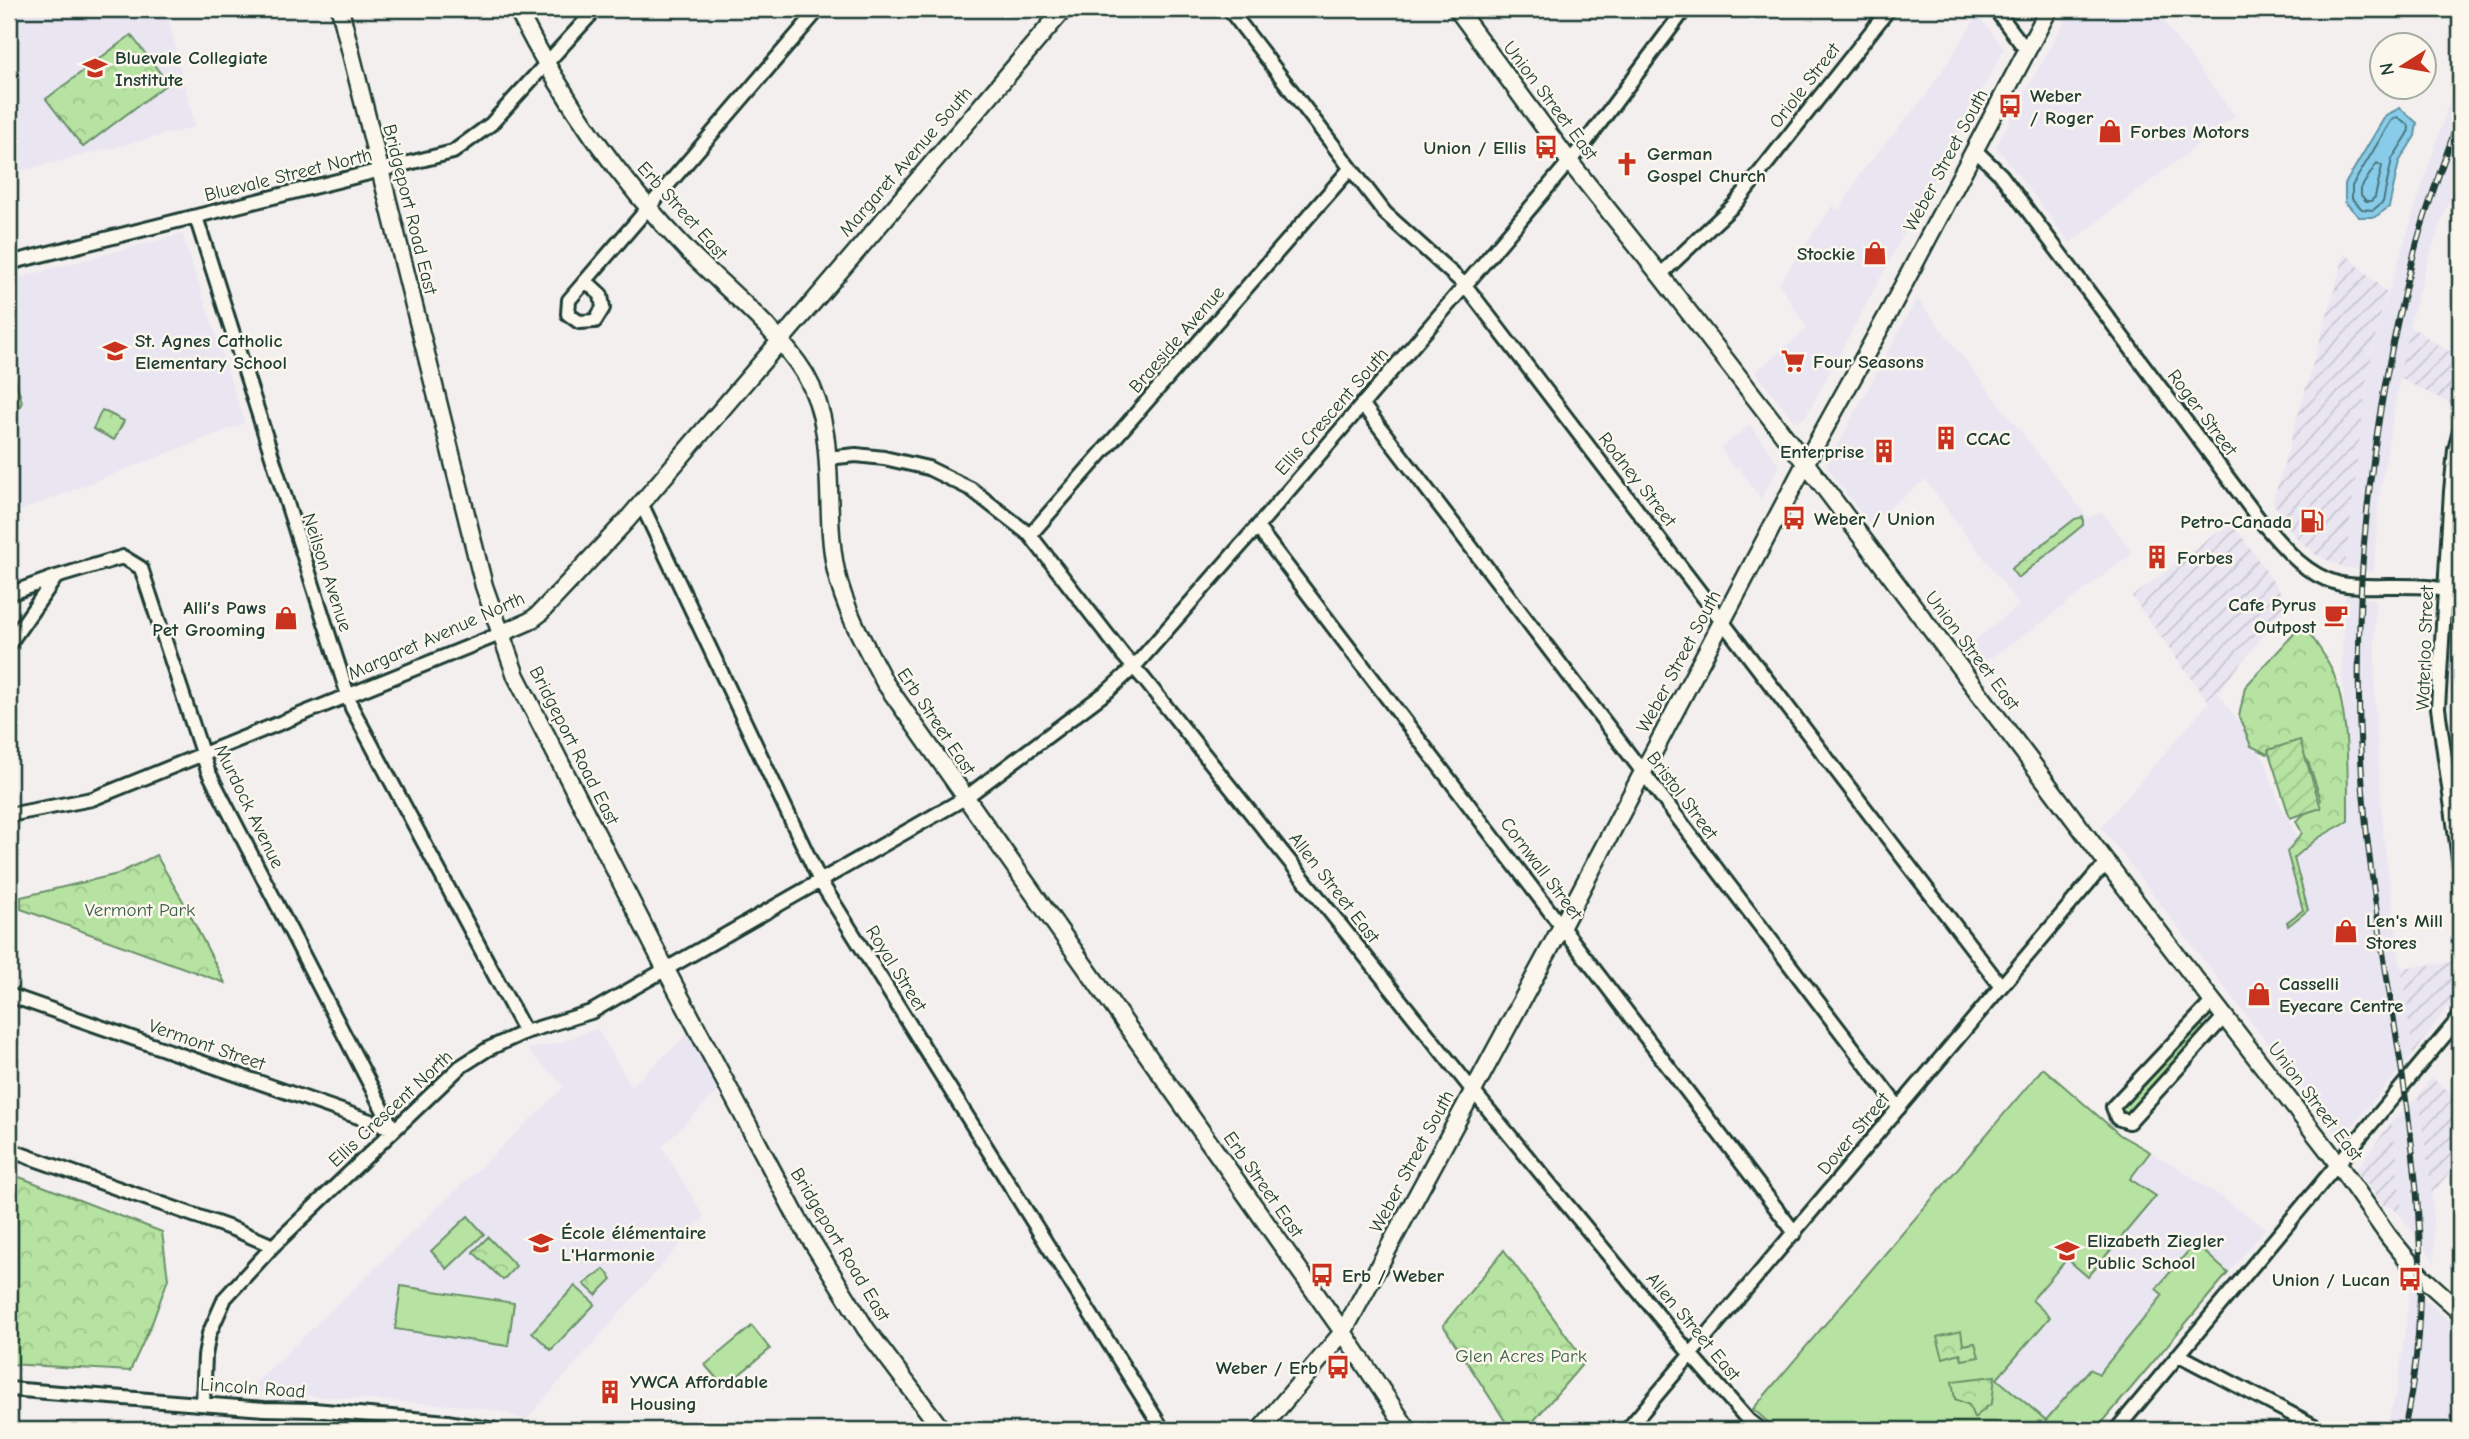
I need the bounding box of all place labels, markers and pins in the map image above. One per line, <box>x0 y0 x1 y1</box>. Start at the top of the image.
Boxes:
place label: Bluevale Collegiate Institute <box>115 47 268 91</box>
school or university icon: Bluevale Collegiate Institute <box>81 54 109 82</box>
place label: Weber / Roger <box>2030 85 2094 129</box>
bus stop icon: Weber / Roger <box>1996 92 2024 120</box>
shop icon: Forbes Motors <box>2096 117 2124 145</box>
place label: Forbes Motors <box>2130 121 2249 143</box>
bus stop icon: Union / Ellis <box>1532 133 1560 161</box>
place label: Union / Ellis <box>1423 137 1526 159</box>
place label: German Gospel Church <box>1647 143 1766 187</box>
church icon: German Gospel Church <box>1613 150 1641 178</box>
shop icon: Stockie <box>1861 239 1889 267</box>
place label: Stockie <box>1797 243 1855 265</box>
place label: St. Agnes Catholic Elementary School <box>135 330 287 374</box>
school or university icon: St. Agnes Catholic Elementary School <box>101 337 129 365</box>
supermarket icon: Four Seasons <box>1779 347 1807 375</box>
place label: Four Seasons <box>1813 351 1924 373</box>
building icon: CCAC <box>1932 424 1960 452</box>
place label: CCAC <box>1966 428 2011 450</box>
building icon: Enterprise <box>1870 437 1898 465</box>
place label: Enterprise <box>1780 441 1864 463</box>
bus stop icon: Weber / Union <box>1780 504 1808 532</box>
fuel station icon: Petro-Canada <box>2298 507 2326 535</box>
place label: Weber / Union <box>1814 508 1935 530</box>
place label: Petro-Canada <box>2180 511 2292 533</box>
building icon: Forbes <box>2143 543 2171 571</box>
place label: Forbes <box>2177 547 2233 569</box>
place label: Cafe Pyrus Outpost <box>2228 594 2317 638</box>
place label: Alli’s Paws Pet Grooming <box>152 597 266 641</box>
cafe icon: Cafe Pyrus Outpost <box>2322 601 2350 629</box>
shop icon: Alli’s Paws Pet Grooming <box>272 604 300 632</box>
place label: Len's Mill Stores <box>2366 910 2443 954</box>
shop icon: Len's Mill Stores <box>2332 917 2360 945</box>
place label: Casselli Eyecare Centre <box>2279 973 2403 1017</box>
shop icon: Casselli Eyecare Centre <box>2245 980 2273 1008</box>
place label: École élémentaire L'Harmonie <box>561 1222 706 1266</box>
school or university icon: École élémentaire L'Harmonie <box>527 1229 555 1257</box>
place label: Elizabeth Ziegler Public School <box>2087 1230 2224 1274</box>
school or university icon: Elizabeth Ziegler Public School <box>2053 1237 2081 1265</box>
bus stop icon: Erb / Weber <box>1308 1261 1336 1289</box>
place label: Erb / Weber <box>1342 1265 1445 1287</box>
bus stop icon: Union / Lucan <box>2396 1265 2424 1293</box>
place label: Union / Lucan <box>2272 1269 2390 1291</box>
bus stop icon: Weber / Erb <box>1324 1353 1352 1381</box>
place label: Weber / Erb <box>1216 1357 1318 1379</box>
place label: YWCA Affordable Housing <box>630 1371 768 1415</box>
building icon: YWCA Affordable Housing <box>596 1378 624 1406</box>

